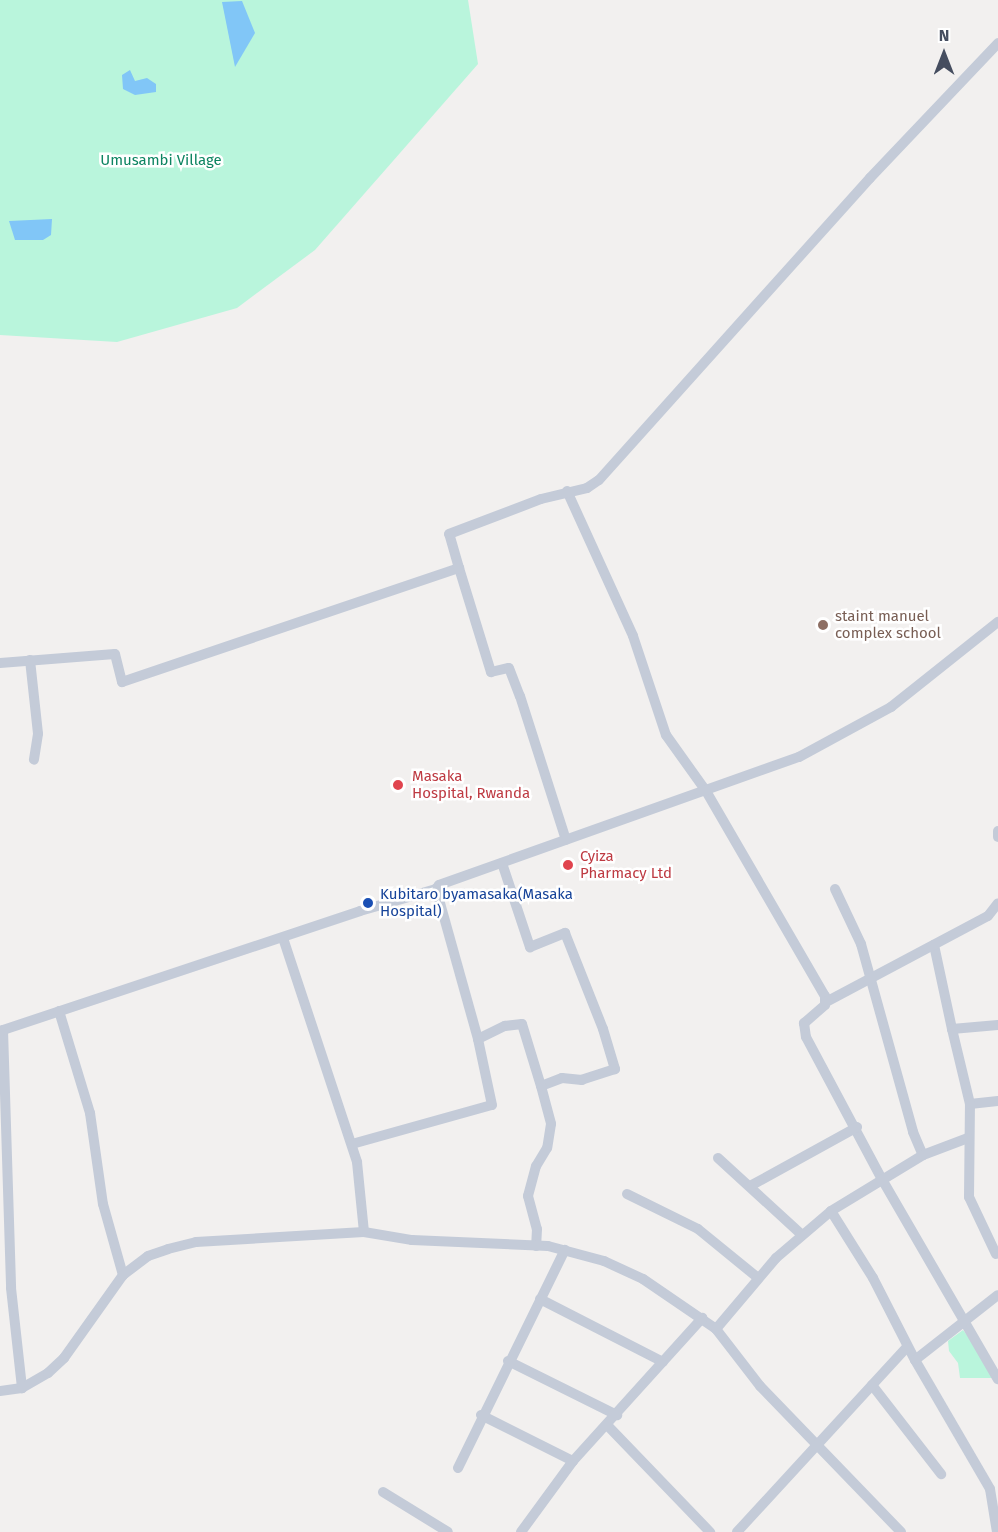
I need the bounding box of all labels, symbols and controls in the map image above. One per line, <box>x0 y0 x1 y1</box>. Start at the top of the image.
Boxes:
north arrow <box>914 24 974 84</box>
text: N <box>939 26 949 45</box>
park label: Umusambi Village <box>100 152 222 170</box>
place label: staint manuel complex school <box>835 607 941 642</box>
marker: staint manuel complex school <box>816 618 830 632</box>
place label: Masaka Hospital, Rwanda <box>412 767 530 802</box>
marker: Masaka Hospital, Rwanda <box>389 776 407 794</box>
place label: Cyiza Pharmacy Ltd <box>580 847 672 882</box>
marker: Cyiza Pharmacy Ltd <box>561 858 575 872</box>
place label: Kubitaro byamasaka(Masaka Hospital) <box>380 885 573 920</box>
marker: Kubitaro byamasaka(Masaka Hospital) <box>361 896 375 910</box>

